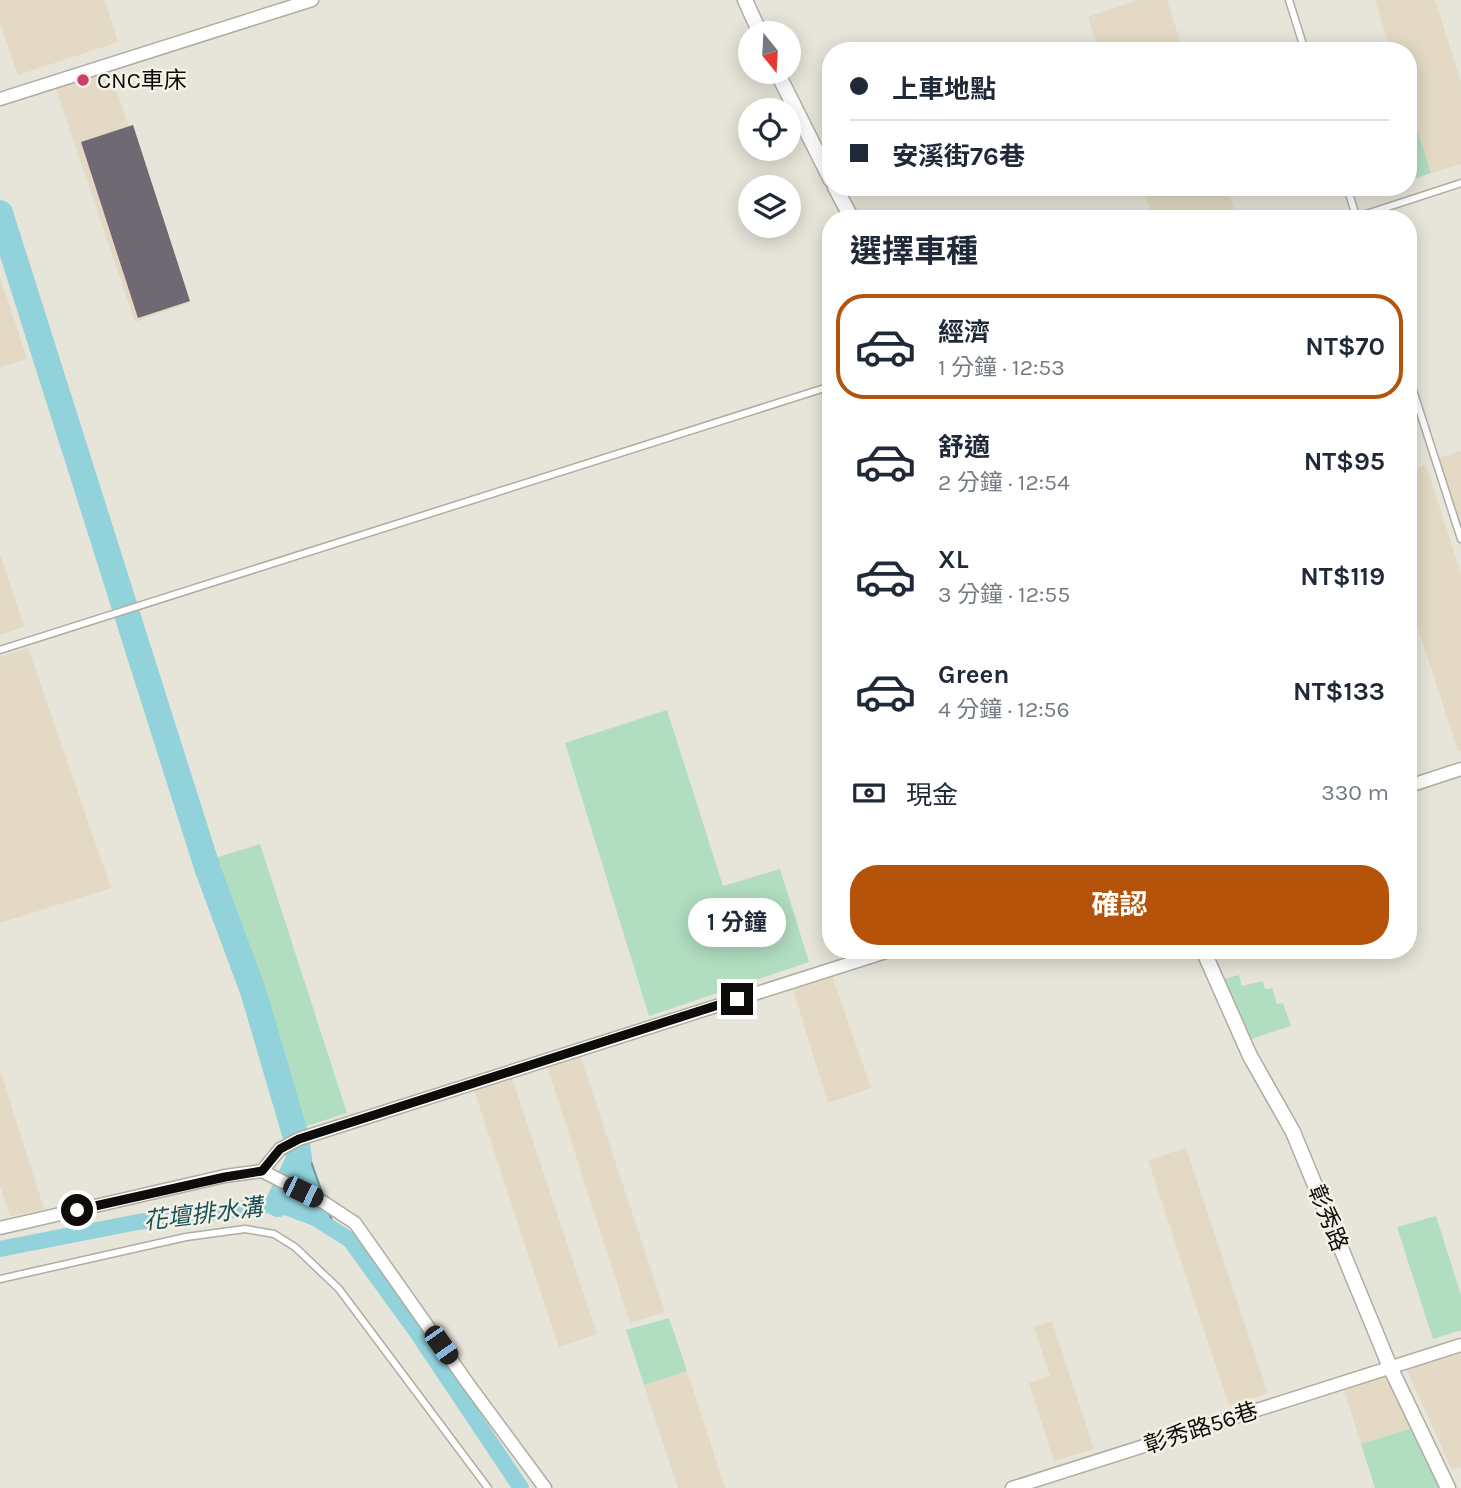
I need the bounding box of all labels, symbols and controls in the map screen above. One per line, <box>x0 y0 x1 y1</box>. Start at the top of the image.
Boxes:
north arrow <box>738 21 802 84</box>
map controls <box>738 21 801 238</box>
place label: CNC車床 <box>97 67 187 94</box>
marker: CNC車床 <box>75 72 91 88</box>
text: 上車地點 <box>892 74 996 105</box>
button: locate <box>738 98 801 161</box>
text: 安溪街76巷 <box>892 141 1025 172</box>
button: layers <box>738 175 801 238</box>
text: 選擇車種 <box>850 233 978 270</box>
icon: car <box>854 315 917 378</box>
text: 經濟 <box>938 317 990 348</box>
text: NT$70 <box>1305 331 1385 362</box>
text: 1 分鐘 · 12:53 <box>938 354 1065 381</box>
icon: car <box>854 430 917 493</box>
text: 舒適 <box>938 432 990 463</box>
text: NT$95 <box>1304 446 1385 477</box>
text: 2 分鐘 · 12:54 <box>938 469 1070 496</box>
text: XL <box>938 544 969 575</box>
icon: car <box>854 545 917 608</box>
text: NT$119 <box>1300 561 1385 592</box>
text: 3 分鐘 · 12:55 <box>938 581 1070 608</box>
text: Green <box>938 659 1010 690</box>
icon: car <box>854 660 917 723</box>
text: NT$133 <box>1293 676 1385 707</box>
text: 4 分鐘 · 12:56 <box>938 696 1070 723</box>
icon: cash <box>850 774 888 812</box>
text: 330 m <box>1321 779 1389 806</box>
text: 現金 <box>906 780 958 811</box>
button: 確認 <box>850 865 1389 945</box>
callout: 1 分鐘 <box>688 898 786 946</box>
text: 1 分鐘 <box>707 909 767 936</box>
route end <box>721 983 753 1015</box>
car <box>280 1173 327 1211</box>
street label: 彰秀路 <box>1303 1181 1353 1255</box>
water label: 花壇排水溝 <box>142 1192 267 1235</box>
route start <box>61 1194 93 1226</box>
car <box>421 1322 462 1368</box>
street label: 彰秀路56巷 <box>1141 1397 1261 1459</box>

